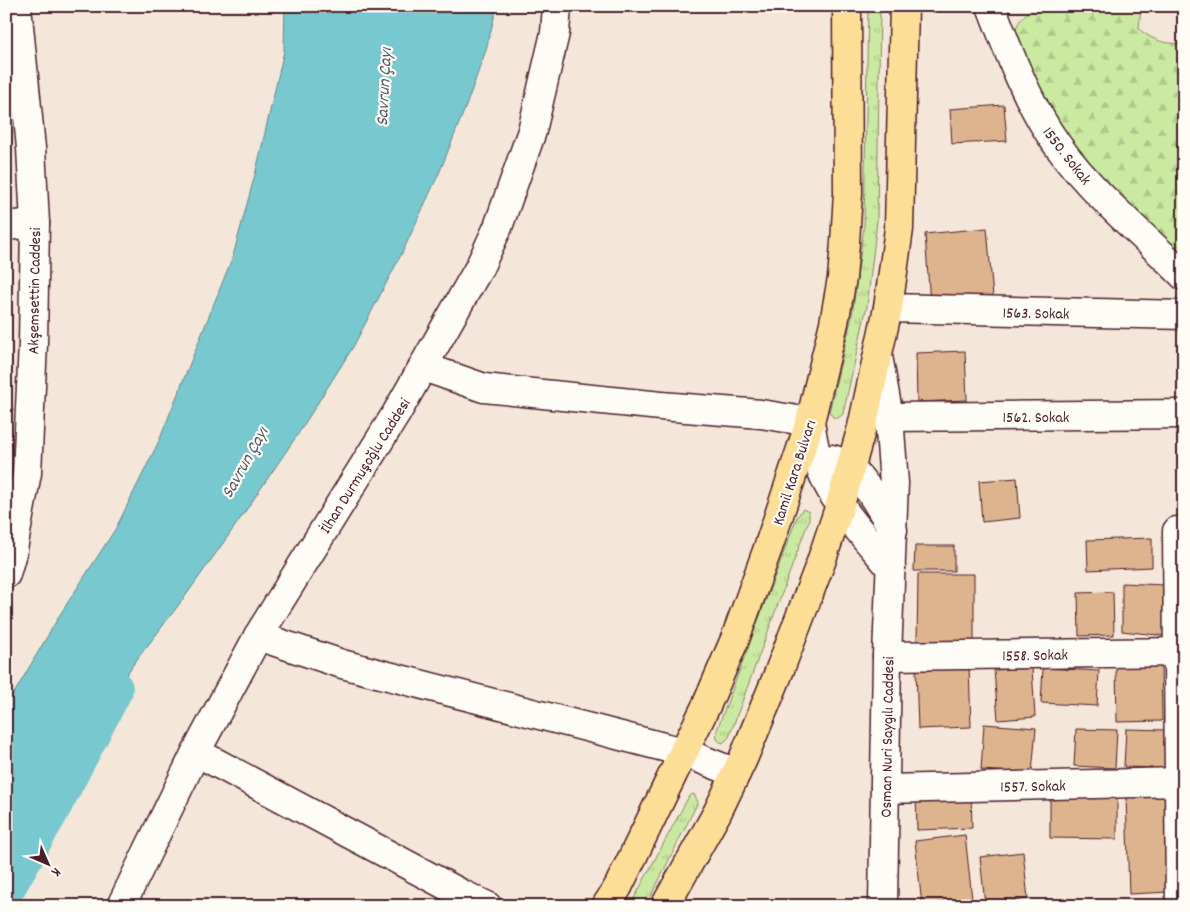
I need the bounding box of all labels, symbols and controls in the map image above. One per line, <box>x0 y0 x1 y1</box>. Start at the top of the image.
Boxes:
water label: Savrun Çayı <box>371 46 400 127</box>
street label: 1550. Sokak <box>1036 123 1096 190</box>
street label: Akşemsettin Caddesi <box>23 227 48 355</box>
street label: 1563. Sokak <box>1002 302 1070 327</box>
street label: İlhan Durmuşoğlu Caddesi <box>315 394 417 538</box>
street label: 1562. Sokak <box>1003 407 1069 430</box>
street label: Kamil Kara Bulvarı <box>768 417 823 528</box>
water label: Savrun Çayı <box>216 421 277 503</box>
street label: 1558. Sokak <box>1002 644 1068 669</box>
street label: Osman Nuri Saygılı Caddesi <box>876 656 901 818</box>
street label: 1557. Sokak <box>1000 775 1066 800</box>
north arrow <box>22 840 72 890</box>
text: K <box>46 862 65 882</box>

